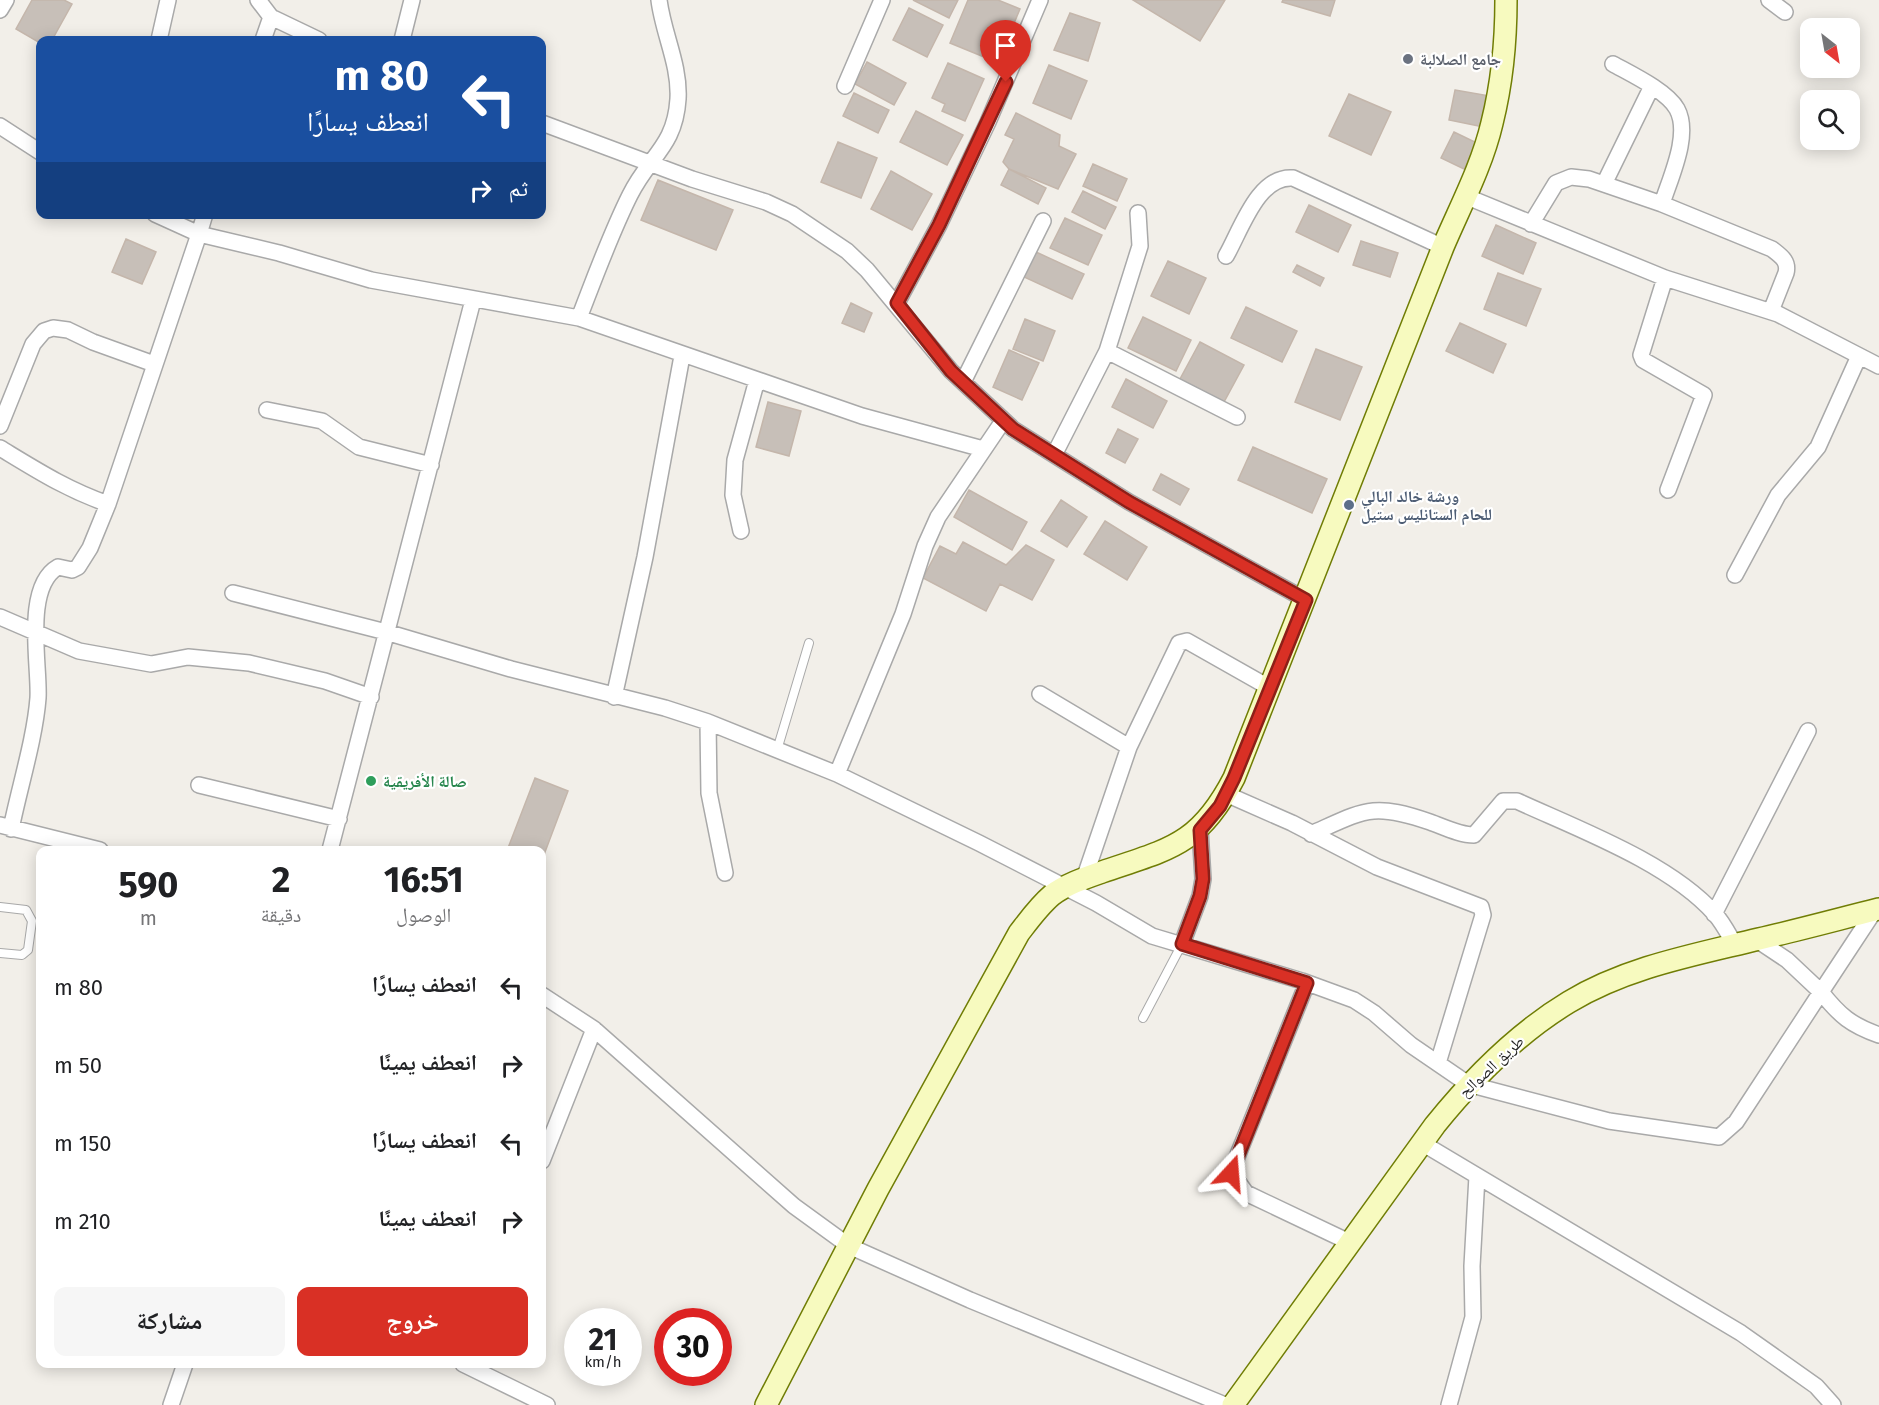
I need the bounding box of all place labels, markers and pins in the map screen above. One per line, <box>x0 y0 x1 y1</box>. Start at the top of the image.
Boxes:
pin <box>980 20 1031 82</box>
place label: جامع الصلالبة <box>1420 50 1501 70</box>
marker: جامع الصلالبة <box>1401 52 1415 66</box>
place label: ورشة خالد البالي للحام الستانليس ستيل <box>1361 487 1492 526</box>
marker: ورشة خالد البالي للحام الستانليس ستيل <box>1342 498 1356 512</box>
place label: صالة الأفريقية <box>383 772 467 791</box>
marker: صالة الأفريقية <box>364 774 378 788</box>

